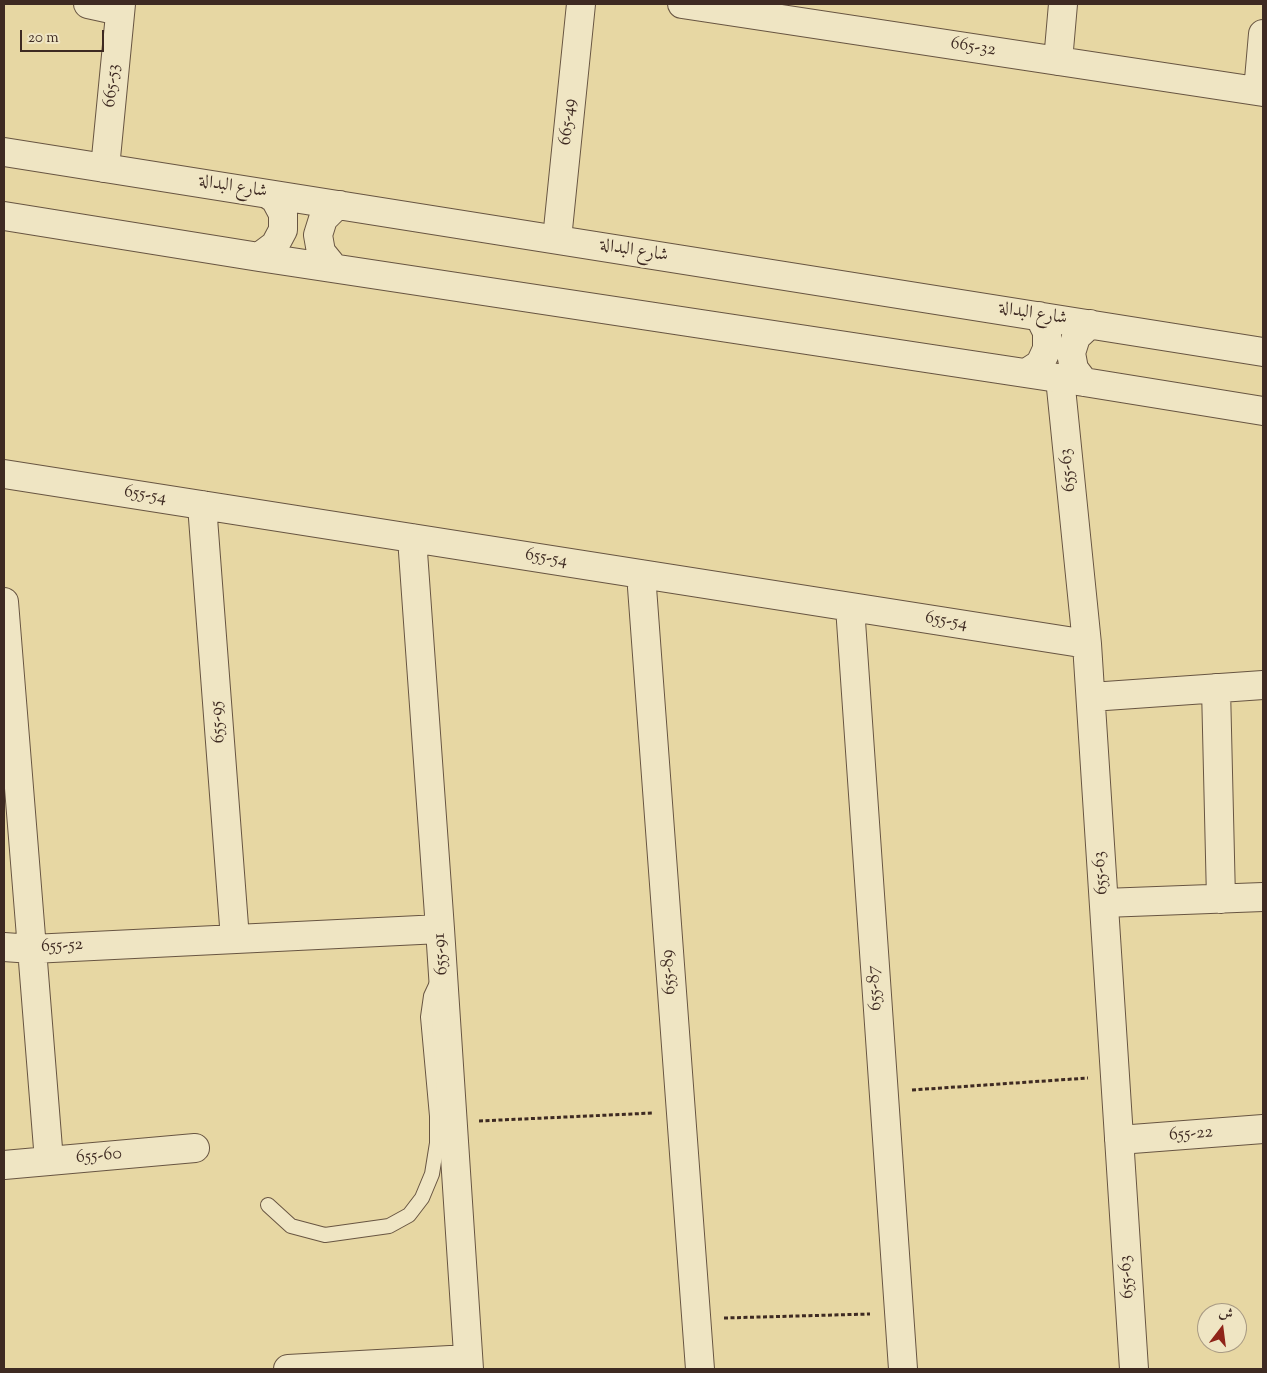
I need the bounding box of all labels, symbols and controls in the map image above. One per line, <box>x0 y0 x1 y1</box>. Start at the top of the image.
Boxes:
scale bar <box>22 20 106 52</box>
text: 20 m <box>28 28 59 49</box>
street label: 665-32 <box>949 34 997 62</box>
street label: 665-53 <box>100 63 126 109</box>
street label: 665-49 <box>556 98 582 146</box>
street label: شارع البدالة <box>197 172 269 204</box>
street label: شارع البدالة <box>598 236 670 268</box>
street label: شارع البدالة <box>997 299 1069 331</box>
street label: 655-63 <box>1056 447 1082 493</box>
street label: 655-54 <box>122 482 168 510</box>
street label: 655-54 <box>523 545 569 573</box>
street label: 655-54 <box>923 608 969 636</box>
street label: 655-95 <box>207 700 231 744</box>
street label: 655-63 <box>1090 850 1114 896</box>
street label: 655-91 <box>430 932 454 976</box>
street label: 655-52 <box>40 935 84 959</box>
street label: 655-89 <box>658 949 682 995</box>
street label: 655-87 <box>864 965 888 1011</box>
street label: 655-22 <box>1168 1123 1214 1147</box>
street label: 655-60 <box>75 1144 123 1170</box>
street label: 655-63 <box>1116 1254 1140 1300</box>
north arrow <box>1197 1303 1247 1353</box>
text: ش <box>1216 1303 1235 1326</box>

